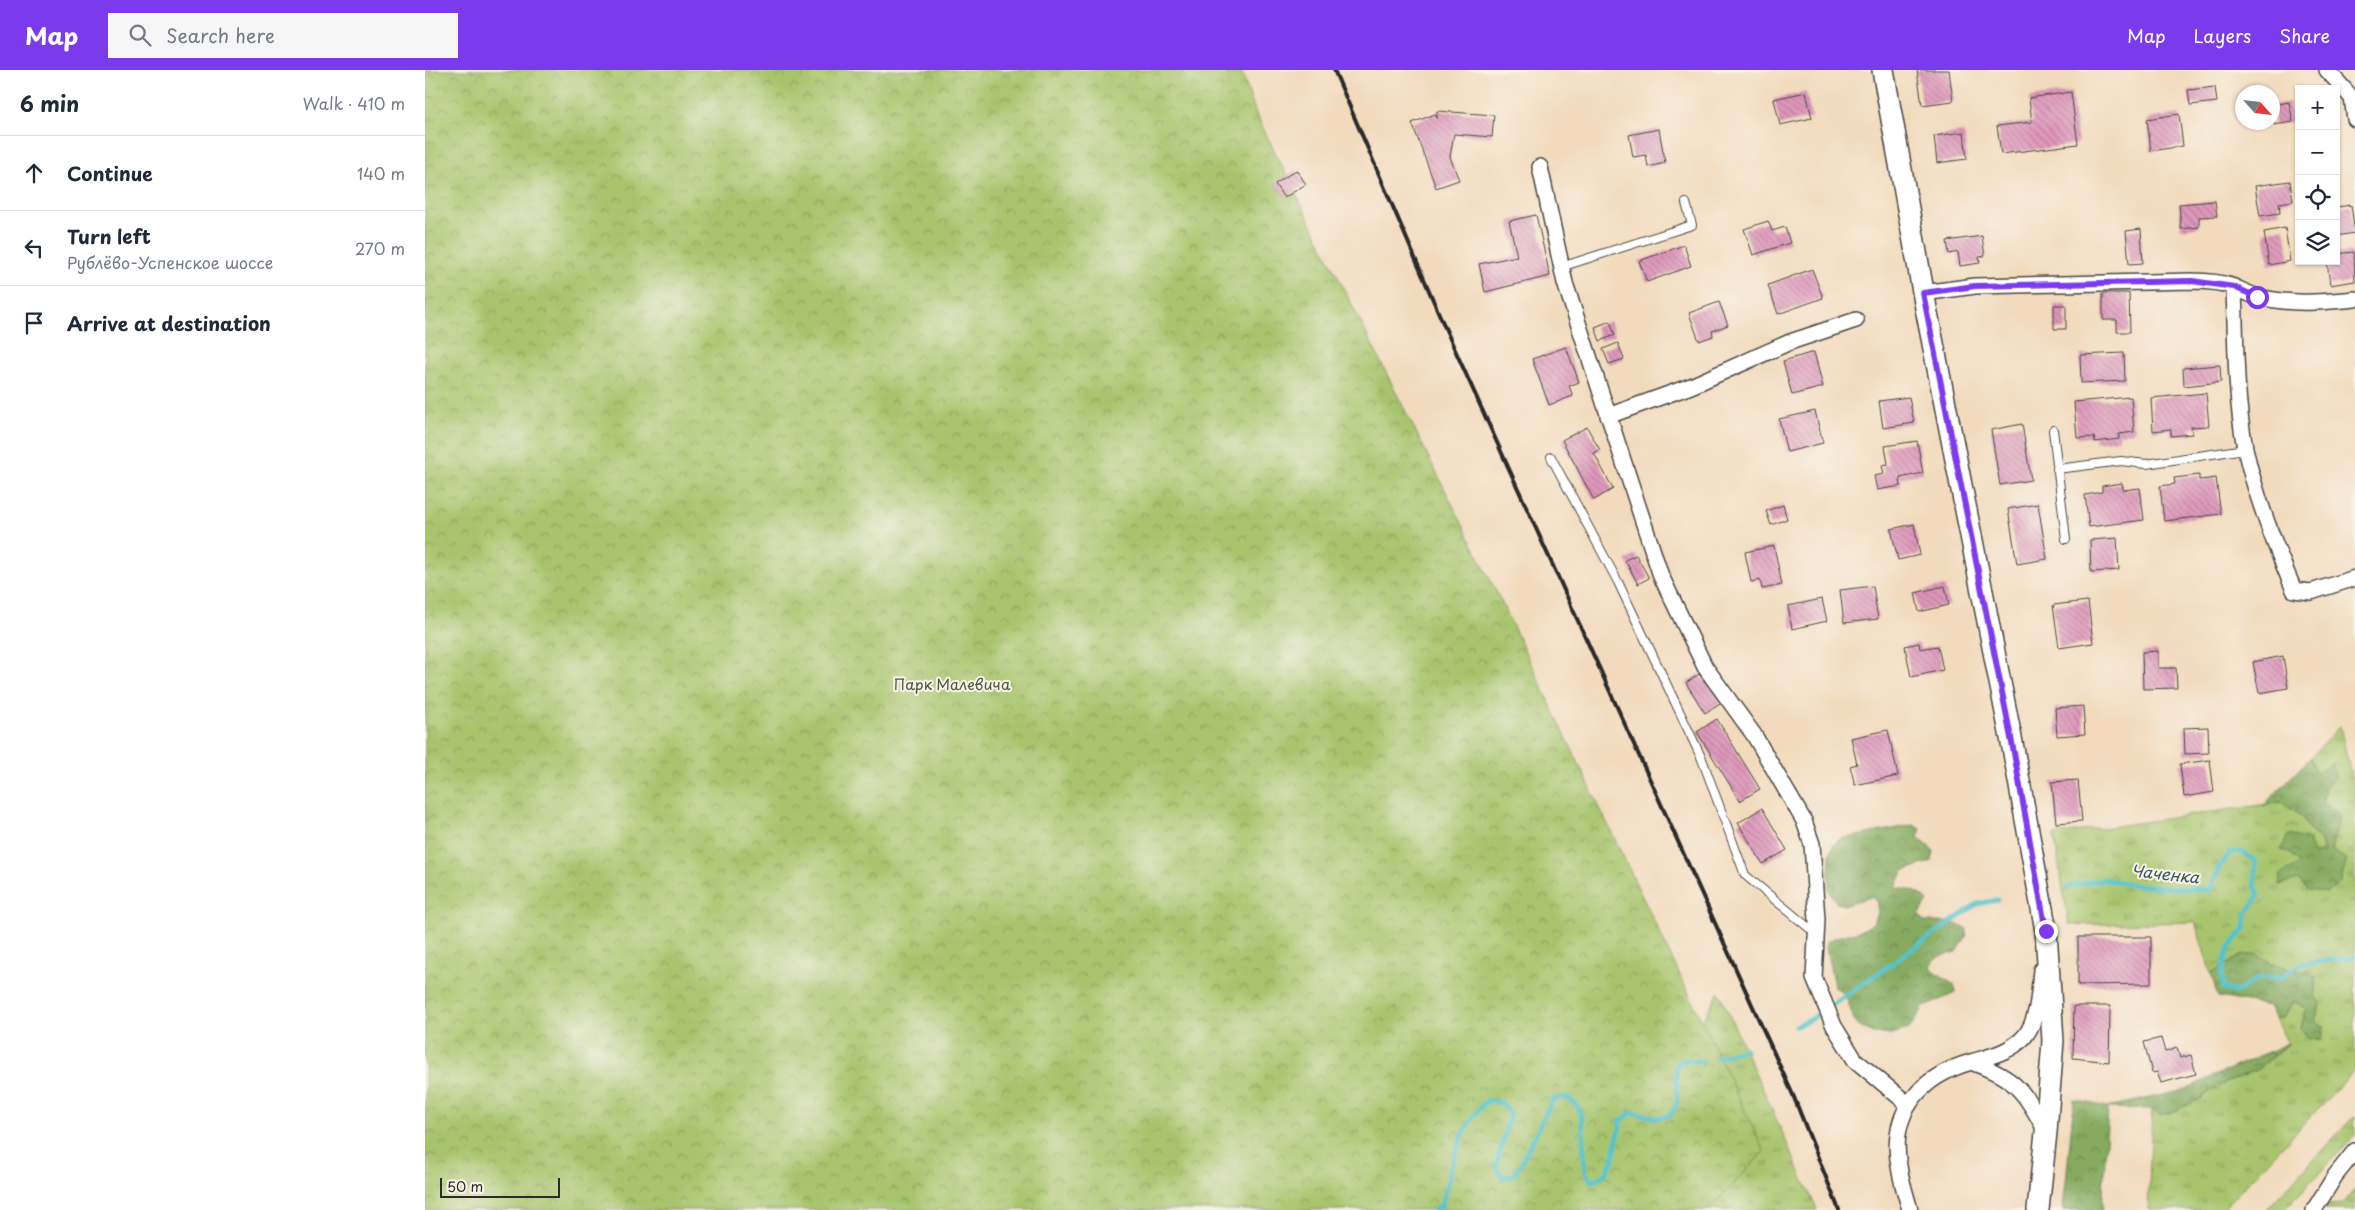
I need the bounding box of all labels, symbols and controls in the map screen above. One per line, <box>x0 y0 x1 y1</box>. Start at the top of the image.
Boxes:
search box <box>108 13 458 58</box>
text: Map <box>25 17 78 53</box>
icon: search <box>126 21 154 49</box>
text: Search here <box>166 21 275 49</box>
text: Map <box>2127 22 2166 49</box>
text: Layers <box>2194 22 2251 49</box>
text: Share <box>2279 22 2330 49</box>
north arrow <box>2235 85 2280 130</box>
map controls <box>2295 85 2340 265</box>
button: + <box>2295 85 2340 130</box>
text: 6 min <box>20 87 79 119</box>
text: Walk · 410 m <box>303 91 405 115</box>
button: − <box>2295 130 2340 175</box>
icon: ahead <box>20 159 48 187</box>
text: Continue <box>67 159 153 187</box>
text: 140 m <box>357 161 405 185</box>
button: locate <box>2295 175 2340 220</box>
button: layers <box>2295 220 2340 265</box>
text: Turn left <box>67 222 151 250</box>
icon: left <box>20 234 48 262</box>
text: 270 m <box>355 236 405 260</box>
text: Рублёво-Успенское шоссе <box>67 250 273 274</box>
route start <box>2246 286 2269 309</box>
icon: arrive <box>20 309 48 337</box>
text: Arrive at destination <box>67 309 271 337</box>
park label: Парк Малевича <box>894 672 1011 695</box>
water label: Чаченка <box>2130 857 2201 889</box>
route end <box>2035 920 2058 943</box>
scale bar <box>440 1175 560 1198</box>
text: 50 m <box>447 1176 483 1197</box>

